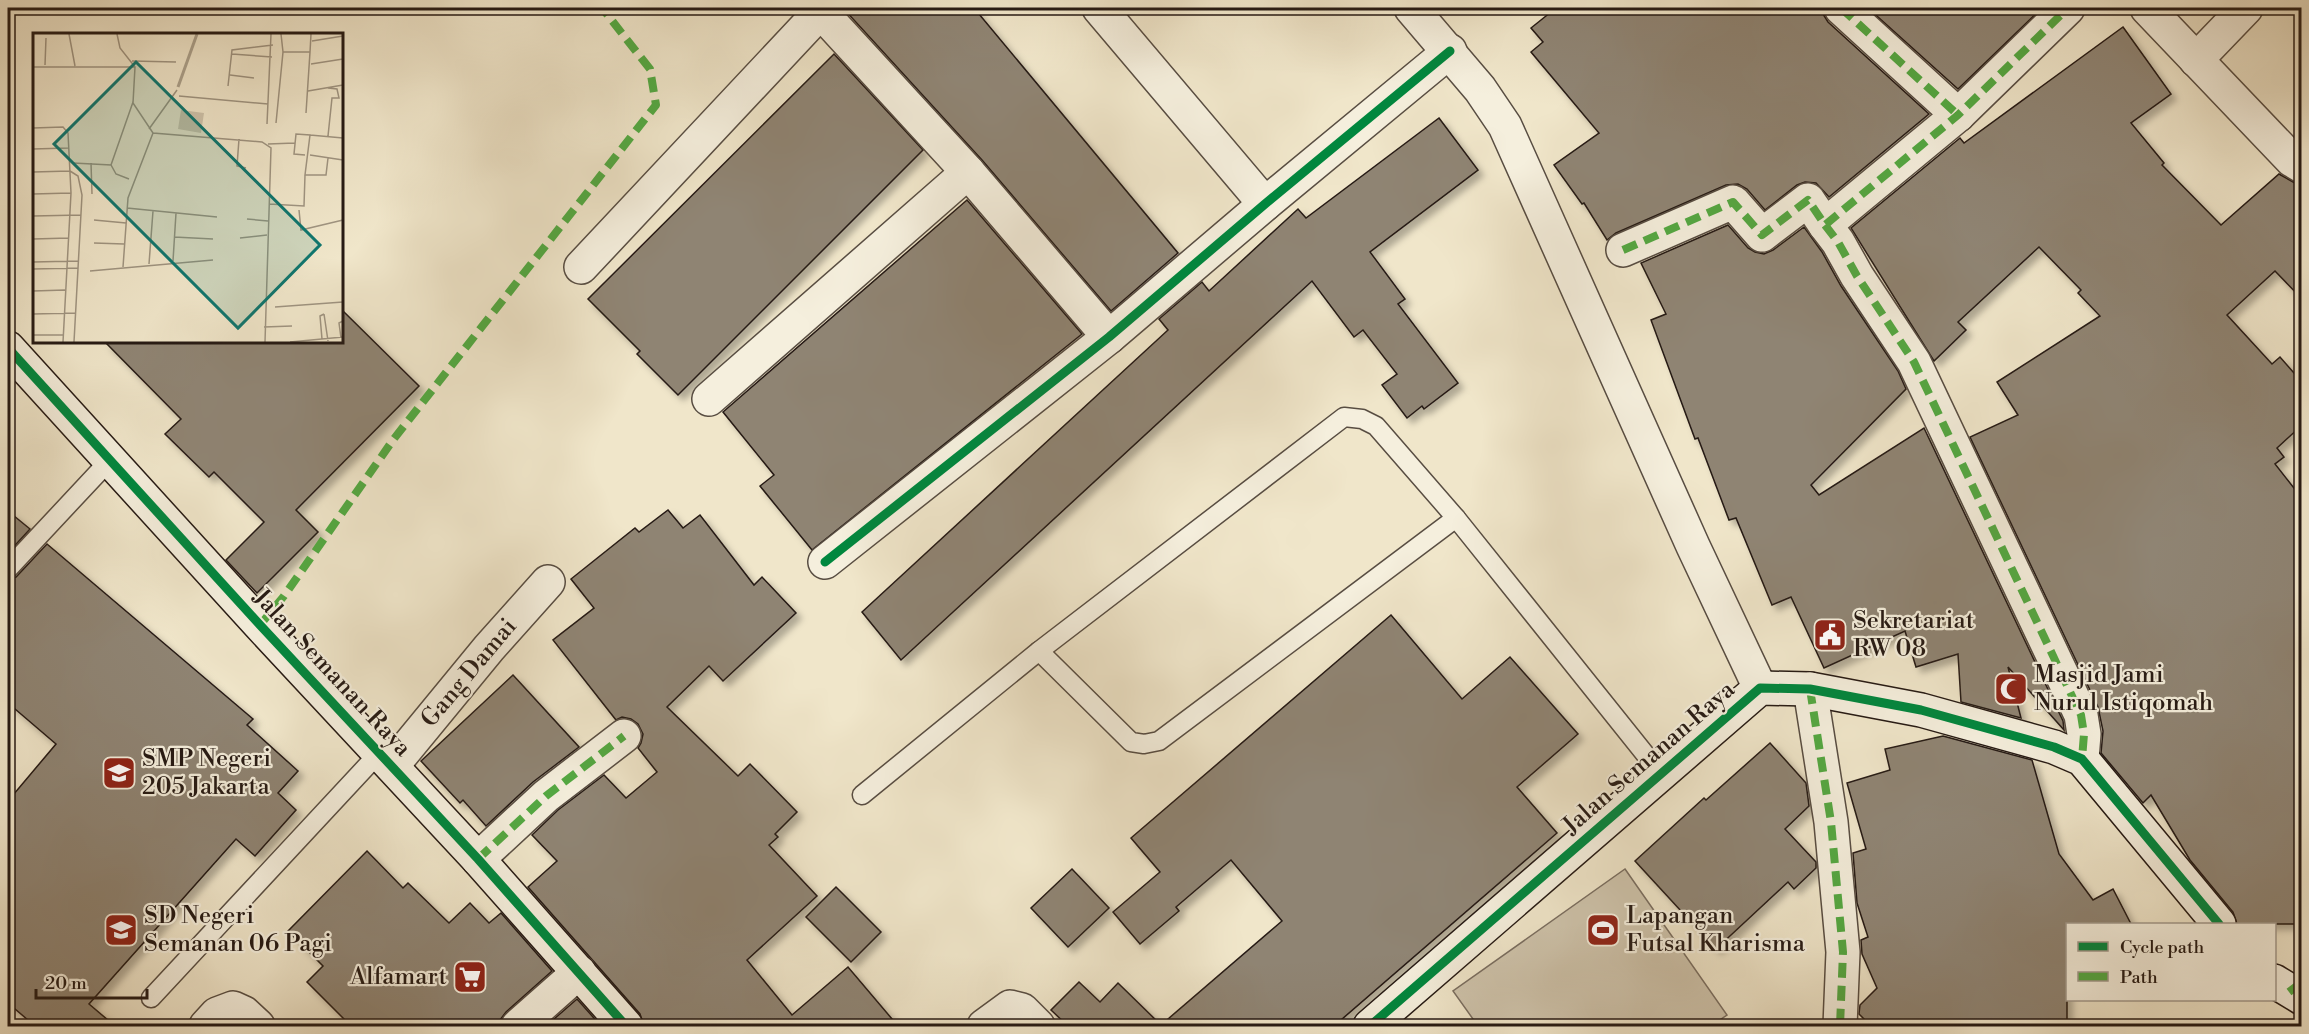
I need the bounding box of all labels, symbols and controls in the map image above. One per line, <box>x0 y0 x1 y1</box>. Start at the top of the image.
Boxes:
inset map <box>33 33 344 344</box>
street label: Jalan Semanan Raya <box>246 582 418 764</box>
place label: Sekretariat RW 08 <box>1853 606 1975 664</box>
street label: Gang Damai <box>415 612 523 734</box>
public building icon: Sekretariat RW 08 <box>1812 617 1848 653</box>
place label: Masjid Jami Nurul Istiqomah <box>2034 660 2213 718</box>
mosque icon: Masjid Jami Nurul Istiqomah <box>1993 671 2029 707</box>
street label: Jalan Semanan Raya <box>1556 674 1742 842</box>
place label: SMP Negeri 205 Jakarta <box>142 744 271 802</box>
school or university icon: SMP Negeri 205 Jakarta <box>101 755 137 791</box>
place label: SD Negeri Semanan 06 Pagi <box>144 901 332 959</box>
place label: Lapangan Futsal Kharisma <box>1626 901 1806 959</box>
school or university icon: SD Negeri Semanan 06 Pagi <box>103 912 139 948</box>
sports icon: Lapangan Futsal Kharisma <box>1585 912 1621 948</box>
legend <box>2066 923 2276 1001</box>
text: Cycle path <box>2120 936 2204 959</box>
supermarket icon: Alfamart <box>452 959 488 995</box>
scale bar <box>36 962 147 1000</box>
place label: Alfamart <box>349 962 447 992</box>
text: Path <box>2120 966 2158 989</box>
text: 20 m <box>45 972 87 995</box>

